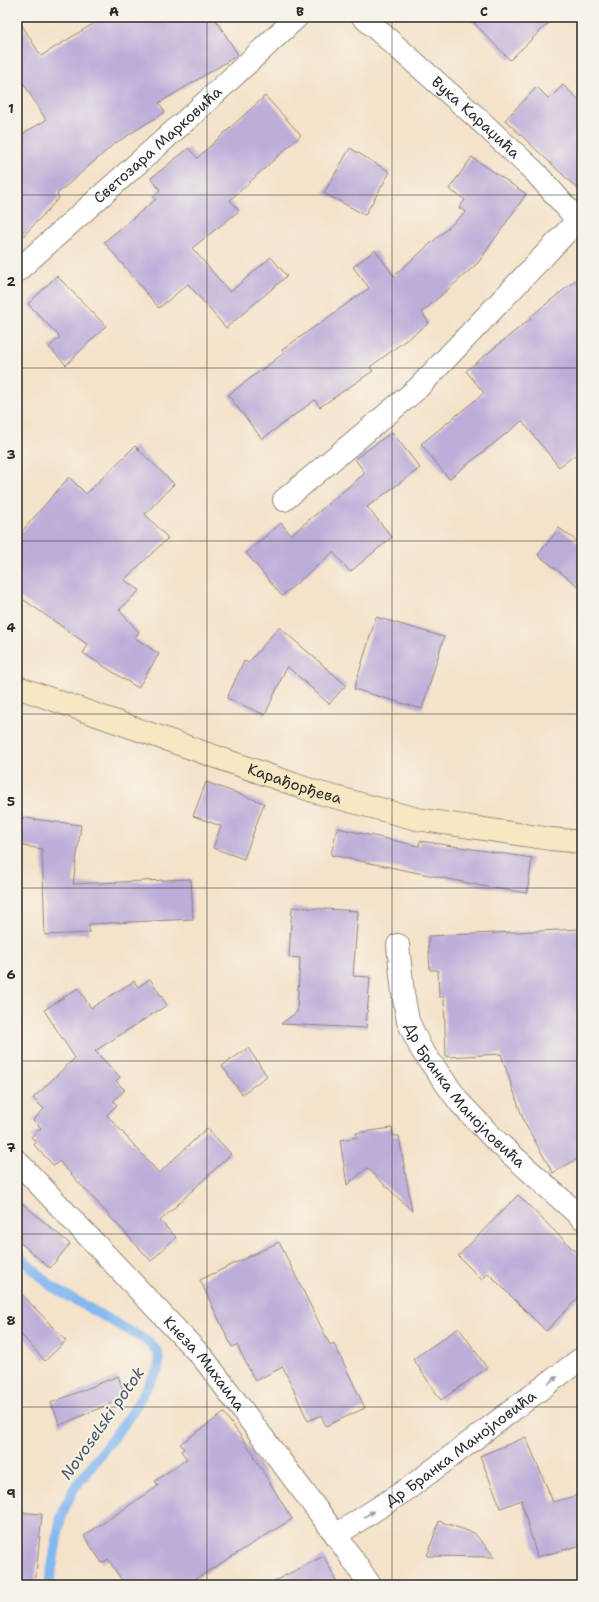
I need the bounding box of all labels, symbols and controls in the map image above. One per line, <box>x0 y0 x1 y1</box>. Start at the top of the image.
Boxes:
text: A <box>109 3 119 20</box>
text: B <box>296 3 304 20</box>
text: C <box>480 3 488 20</box>
street label: Вука Караџића <box>427 72 525 163</box>
street label: Светозара Марковића <box>89 81 227 208</box>
text: 1 <box>8 100 14 117</box>
text: 2 <box>6 273 16 290</box>
text: 3 <box>6 446 16 463</box>
text: 4 <box>6 619 16 636</box>
street label: Карађорђева <box>245 759 344 809</box>
text: 5 <box>7 793 15 810</box>
text: 6 <box>6 966 16 983</box>
street label: Др Бранка Манојловића <box>400 1019 530 1173</box>
text: 7 <box>6 1139 16 1156</box>
text: 8 <box>6 1312 16 1329</box>
street label: Кнеза Михаила <box>159 1312 250 1415</box>
water label: Novoselski potok <box>56 1363 149 1484</box>
one-way arrow <box>548 1375 559 1384</box>
street label: Др Бранка Манојловића <box>382 1386 541 1511</box>
text: 9 <box>6 1485 16 1502</box>
one-way arrow <box>363 1510 375 1517</box>

